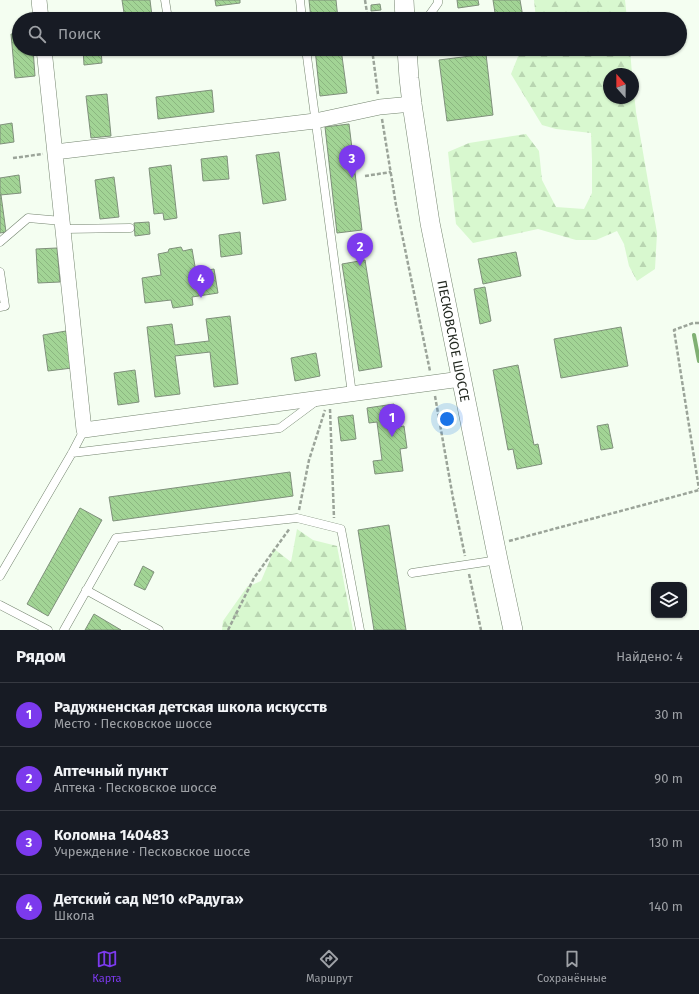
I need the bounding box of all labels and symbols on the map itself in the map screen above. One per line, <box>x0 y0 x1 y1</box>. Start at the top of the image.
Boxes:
north arrow <box>603 68 639 104</box>
pin: 3 <box>339 145 365 178</box>
pin: 2 <box>347 233 373 266</box>
pin: 4 <box>188 265 214 298</box>
street label: ПЕСКОВСКОЕ ШОССЕ <box>434 279 473 403</box>
pin: 1 <box>379 404 405 437</box>
your location <box>437 409 457 429</box>

